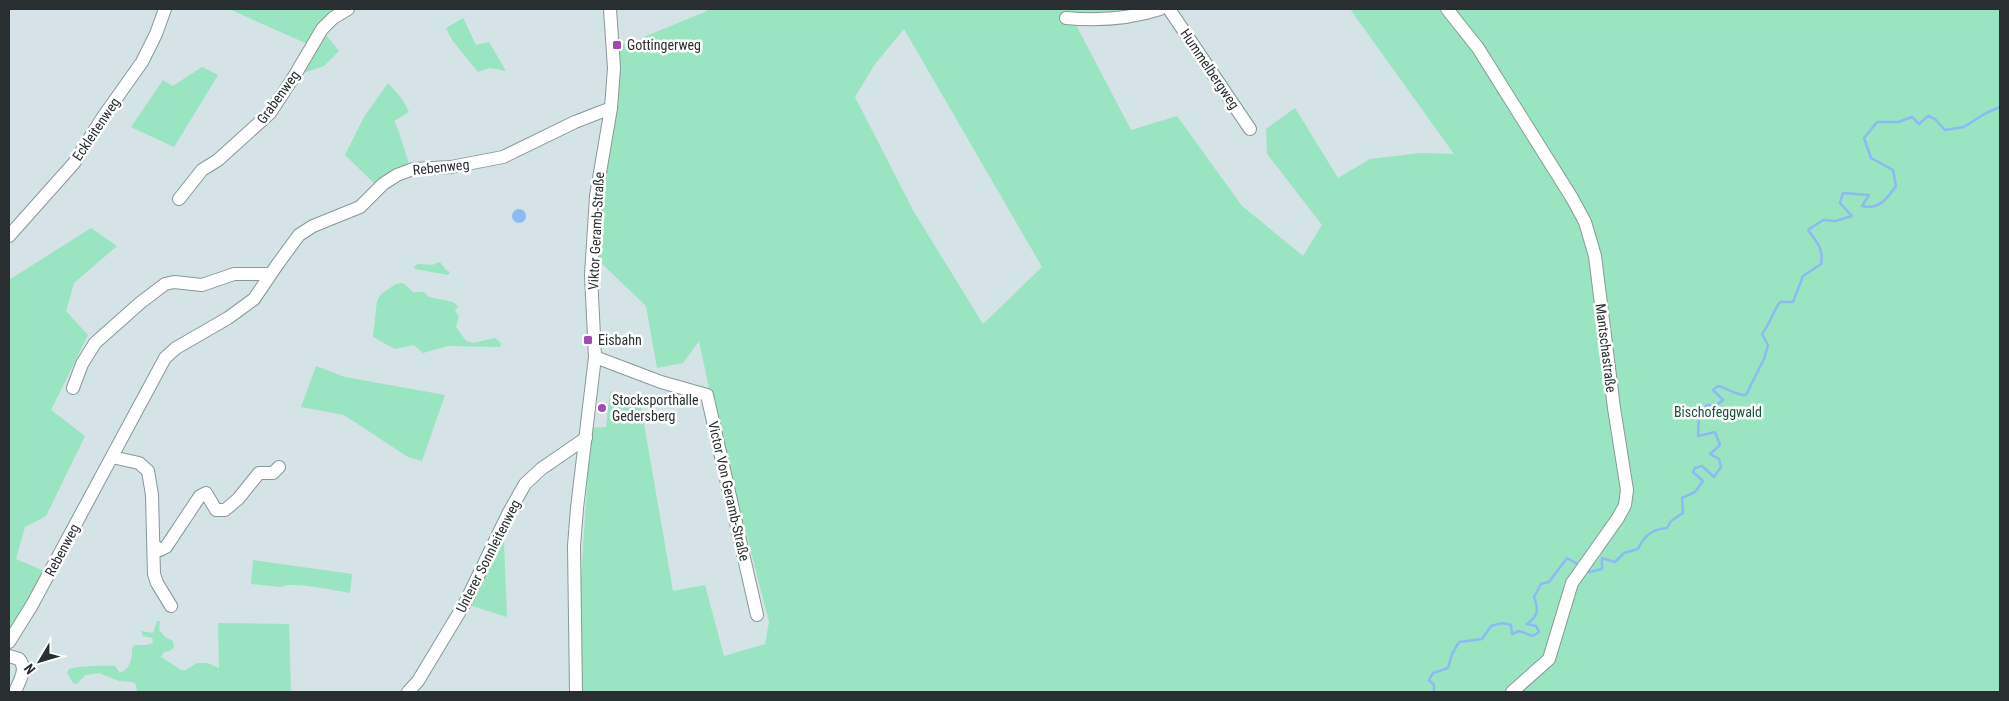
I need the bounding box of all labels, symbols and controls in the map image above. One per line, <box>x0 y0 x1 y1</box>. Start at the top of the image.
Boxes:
street label: Hummelbergweg <box>1177 26 1243 112</box>
place label: Gottingerweg <box>627 37 701 53</box>
marker: Gottingerweg <box>611 39 623 51</box>
street label: Grabenweg <box>253 67 303 127</box>
street label: Eckleitenweg <box>69 94 123 164</box>
street label: Rebenweg <box>412 156 470 178</box>
street label: Viktor Geramb-Straße <box>585 171 607 290</box>
street label: Mantschastraße <box>1593 303 1619 394</box>
place label: Eisbahn <box>598 332 642 348</box>
marker: Eisbahn <box>582 334 594 346</box>
place label: Stocksporthalle Gedersberg <box>612 392 699 424</box>
marker: Stocksporthalle Gedersberg <box>596 402 608 414</box>
park label: Bischofeggwald <box>1674 404 1762 420</box>
street label: Victor Von Geramb-Straße <box>705 420 753 563</box>
street label: Unterer Sonnleitenweg <box>453 497 523 615</box>
street label: Rebenweg <box>42 521 82 579</box>
north arrow <box>15 636 65 686</box>
text: N <box>21 661 39 677</box>

